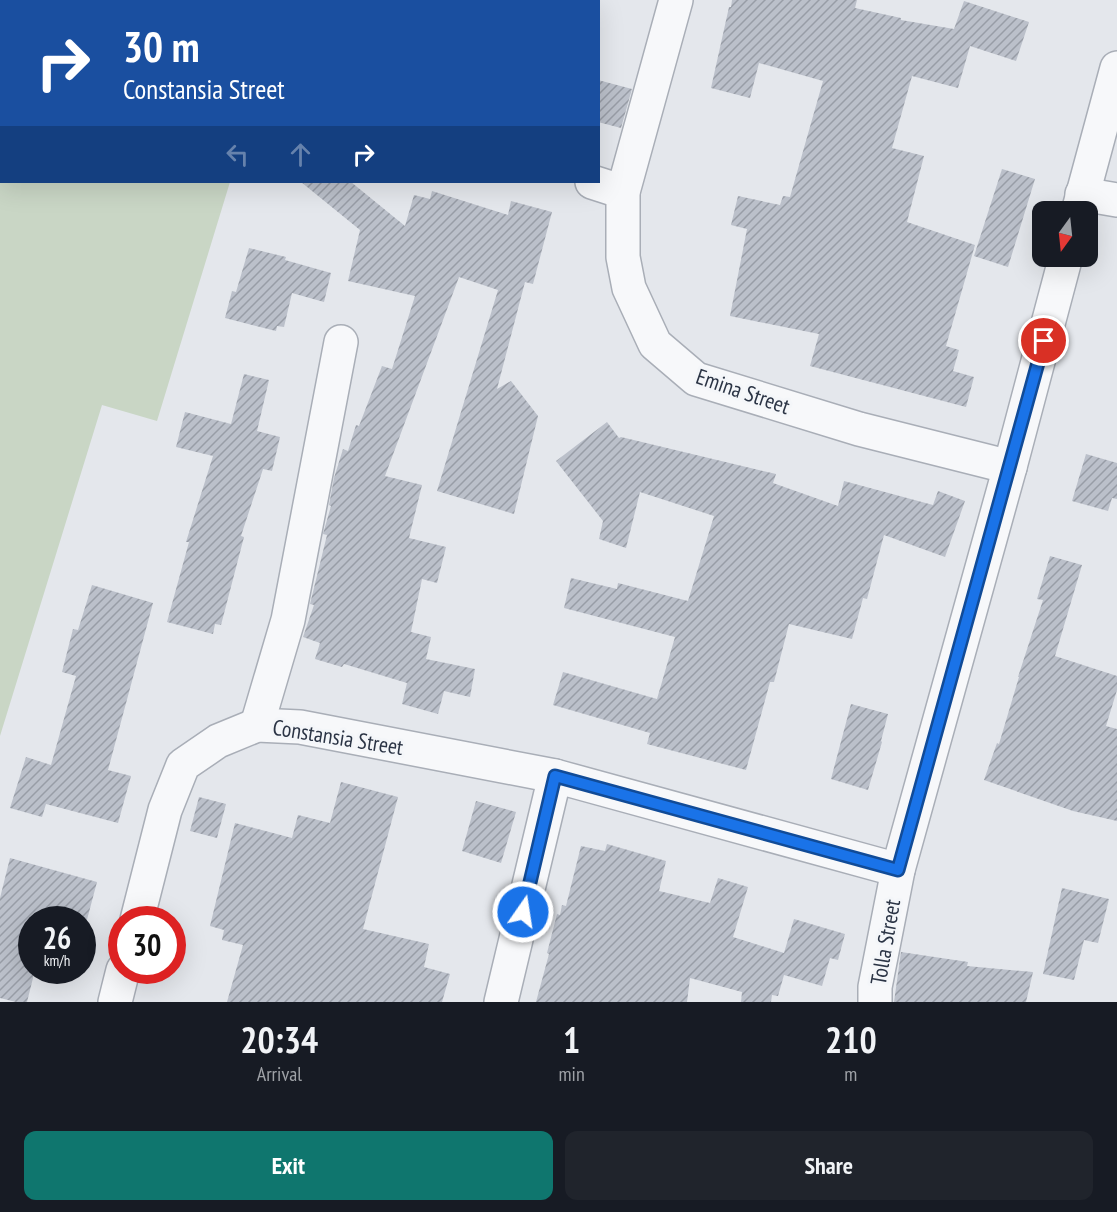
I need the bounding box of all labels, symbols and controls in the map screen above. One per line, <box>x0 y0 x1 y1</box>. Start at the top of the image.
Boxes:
text: 30 m <box>123 19 200 74</box>
icon: right <box>24 24 102 102</box>
text: Constansia Street <box>123 72 285 106</box>
icon: left <box>221 138 254 171</box>
icon: ahead <box>284 138 317 171</box>
icon: right <box>347 138 380 171</box>
north arrow <box>1032 201 1098 267</box>
map controls <box>1032 201 1098 267</box>
pin <box>1018 315 1069 366</box>
icon: arrive <box>1027 324 1060 357</box>
street label: Emina Street <box>692 362 794 420</box>
street label: Constansia Street <box>271 713 405 761</box>
position arrow <box>491 880 555 944</box>
street label: Tolla Street <box>864 897 906 987</box>
speed limit sign: 30 <box>108 906 186 984</box>
text: 26 <box>43 918 71 957</box>
text: km/h <box>44 951 70 970</box>
text: 20:34 <box>240 1016 318 1063</box>
text: 1 <box>563 1016 580 1063</box>
text: 210 <box>825 1016 877 1063</box>
text: Arrival <box>257 1061 302 1087</box>
text: min <box>559 1061 585 1087</box>
text: m <box>844 1061 857 1087</box>
button: Exit <box>24 1131 553 1200</box>
button: Share <box>565 1131 1093 1200</box>

